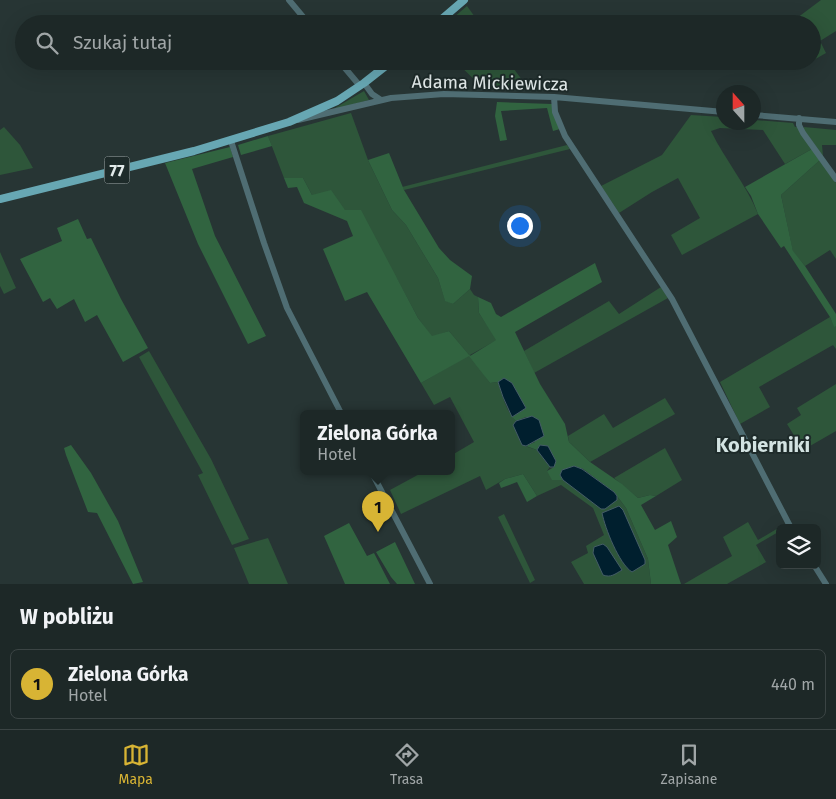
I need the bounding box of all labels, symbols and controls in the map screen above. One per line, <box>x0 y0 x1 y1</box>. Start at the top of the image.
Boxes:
search box <box>15 15 821 70</box>
icon: search <box>33 29 61 57</box>
text: Szukaj tutaj <box>73 31 172 54</box>
street label: Adama Mickiewicza <box>412 71 568 95</box>
north arrow <box>716 85 761 130</box>
road number: 77 <box>104 156 130 184</box>
your location <box>507 213 533 239</box>
popup <box>300 410 455 475</box>
text: Zielona Górka <box>317 422 438 445</box>
district label: Kobierniki <box>716 433 810 457</box>
text: Hotel <box>317 445 357 464</box>
pin: 1 <box>362 491 394 532</box>
map controls <box>776 524 821 569</box>
button: layers <box>776 524 821 569</box>
text: W pobliżu <box>20 604 114 630</box>
text: Zielona Górka <box>68 663 188 686</box>
text: 1 <box>33 675 41 694</box>
text: 440 m <box>771 675 815 694</box>
text: Hotel <box>68 686 107 705</box>
tab: Mapa <box>119 741 153 788</box>
tab: Trasa <box>390 741 423 788</box>
tab: Zapisane <box>661 741 717 788</box>

